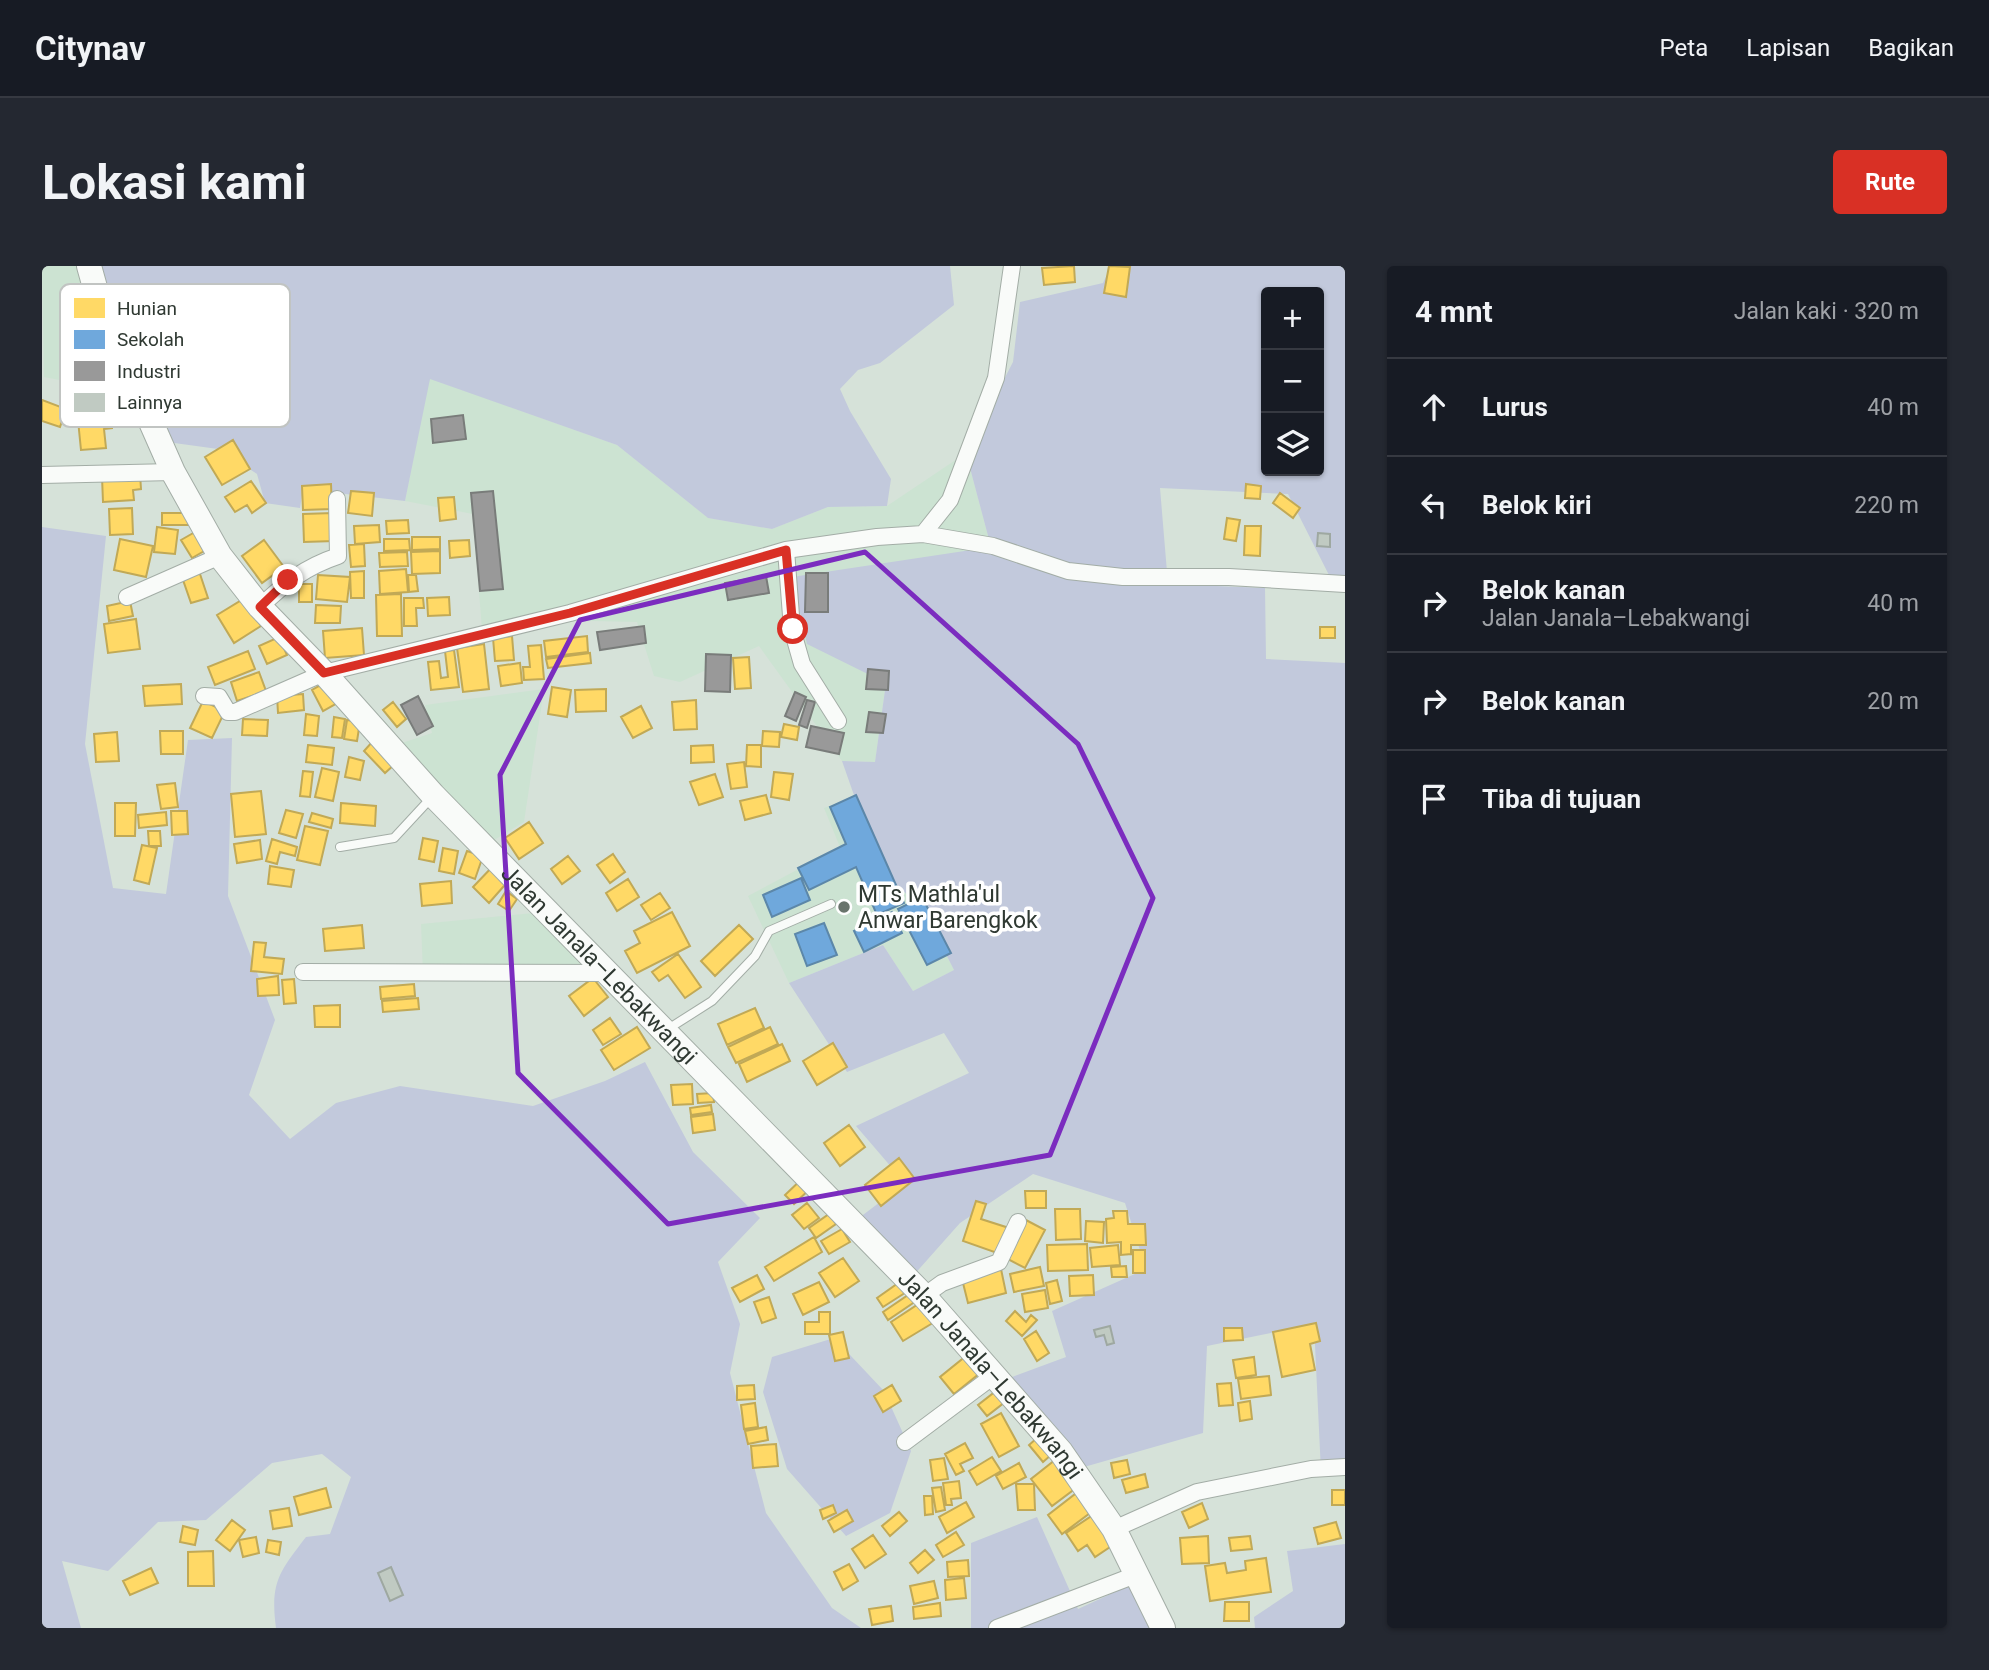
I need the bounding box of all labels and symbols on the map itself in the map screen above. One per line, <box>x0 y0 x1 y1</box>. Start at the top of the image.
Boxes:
legend <box>60 284 290 427</box>
text: Hunian <box>117 297 177 320</box>
text: Sekolah <box>117 328 184 351</box>
text: Industri <box>117 360 181 383</box>
text: Lainnya <box>117 391 182 414</box>
route end <box>272 564 303 595</box>
route start <box>777 613 808 644</box>
street label: Jalan Janala–Lebakwangi <box>495 860 702 1070</box>
place label: MTs Mathla'ul Anwar Barengkok <box>858 881 1038 934</box>
marker: MTs Mathla'ul Anwar Barengkok <box>836 899 852 915</box>
street label: Jalan Janala–Lebakwangi <box>892 1265 1088 1484</box>

